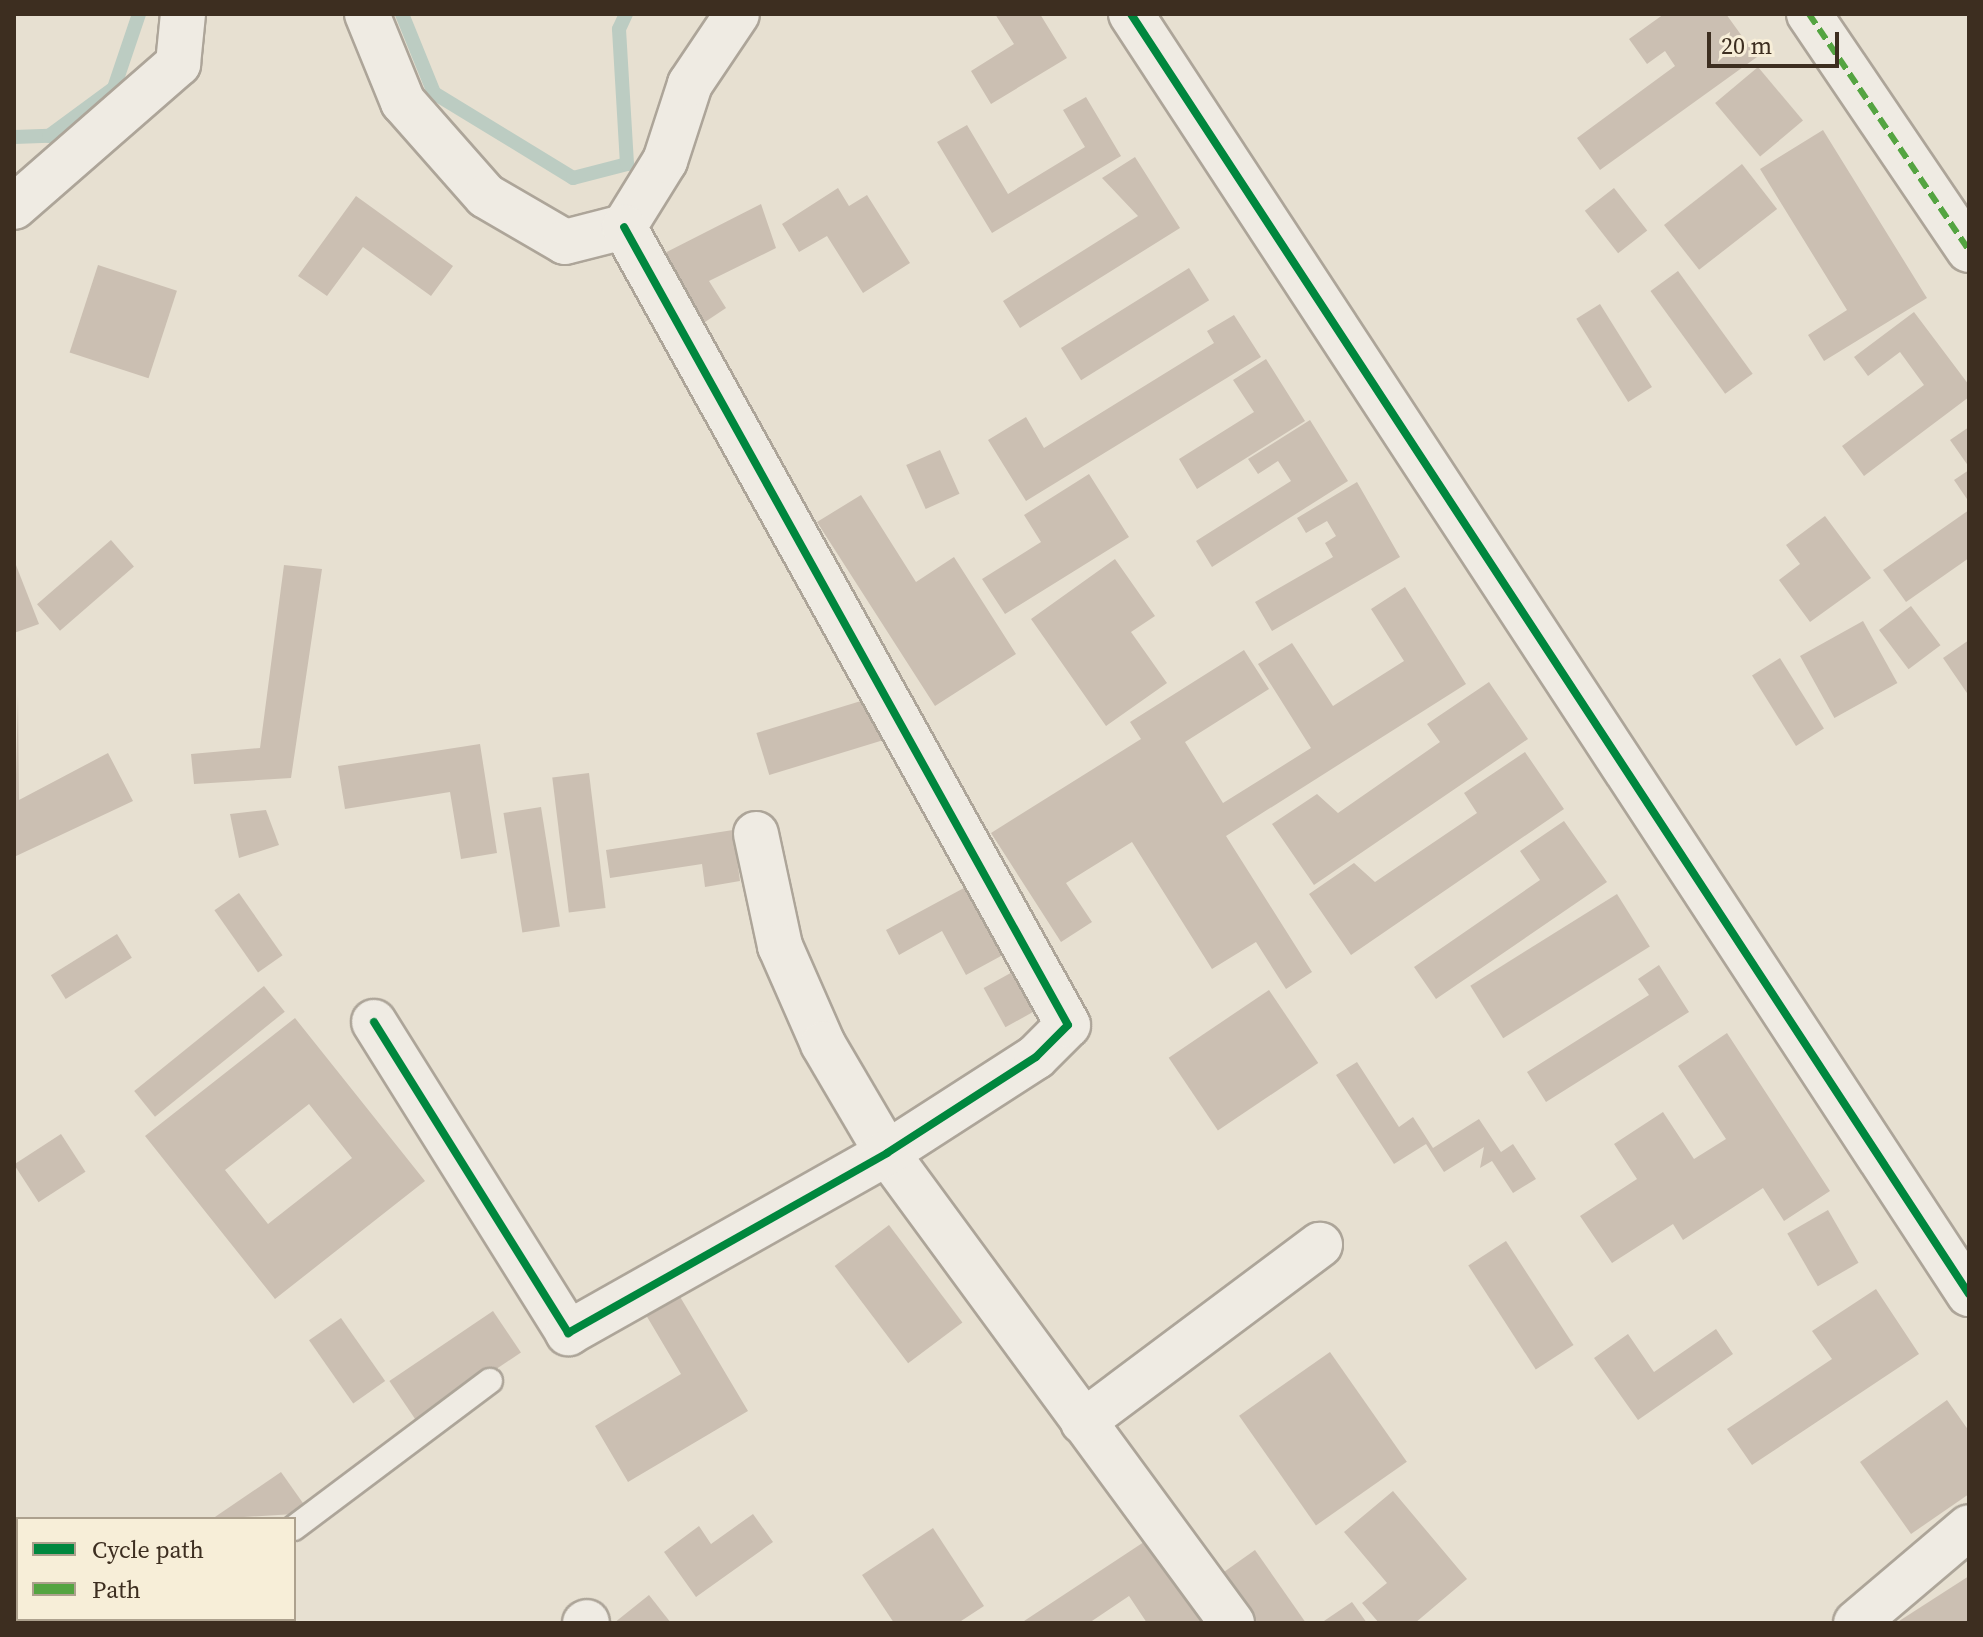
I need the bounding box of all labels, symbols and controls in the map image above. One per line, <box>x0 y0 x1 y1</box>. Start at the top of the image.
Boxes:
scale bar <box>1711 16 1843 66</box>
text: 20 m <box>1721 29 1772 62</box>
legend <box>16 1517 296 1621</box>
text: Cycle path <box>92 1533 204 1566</box>
text: Path <box>92 1573 141 1606</box>

